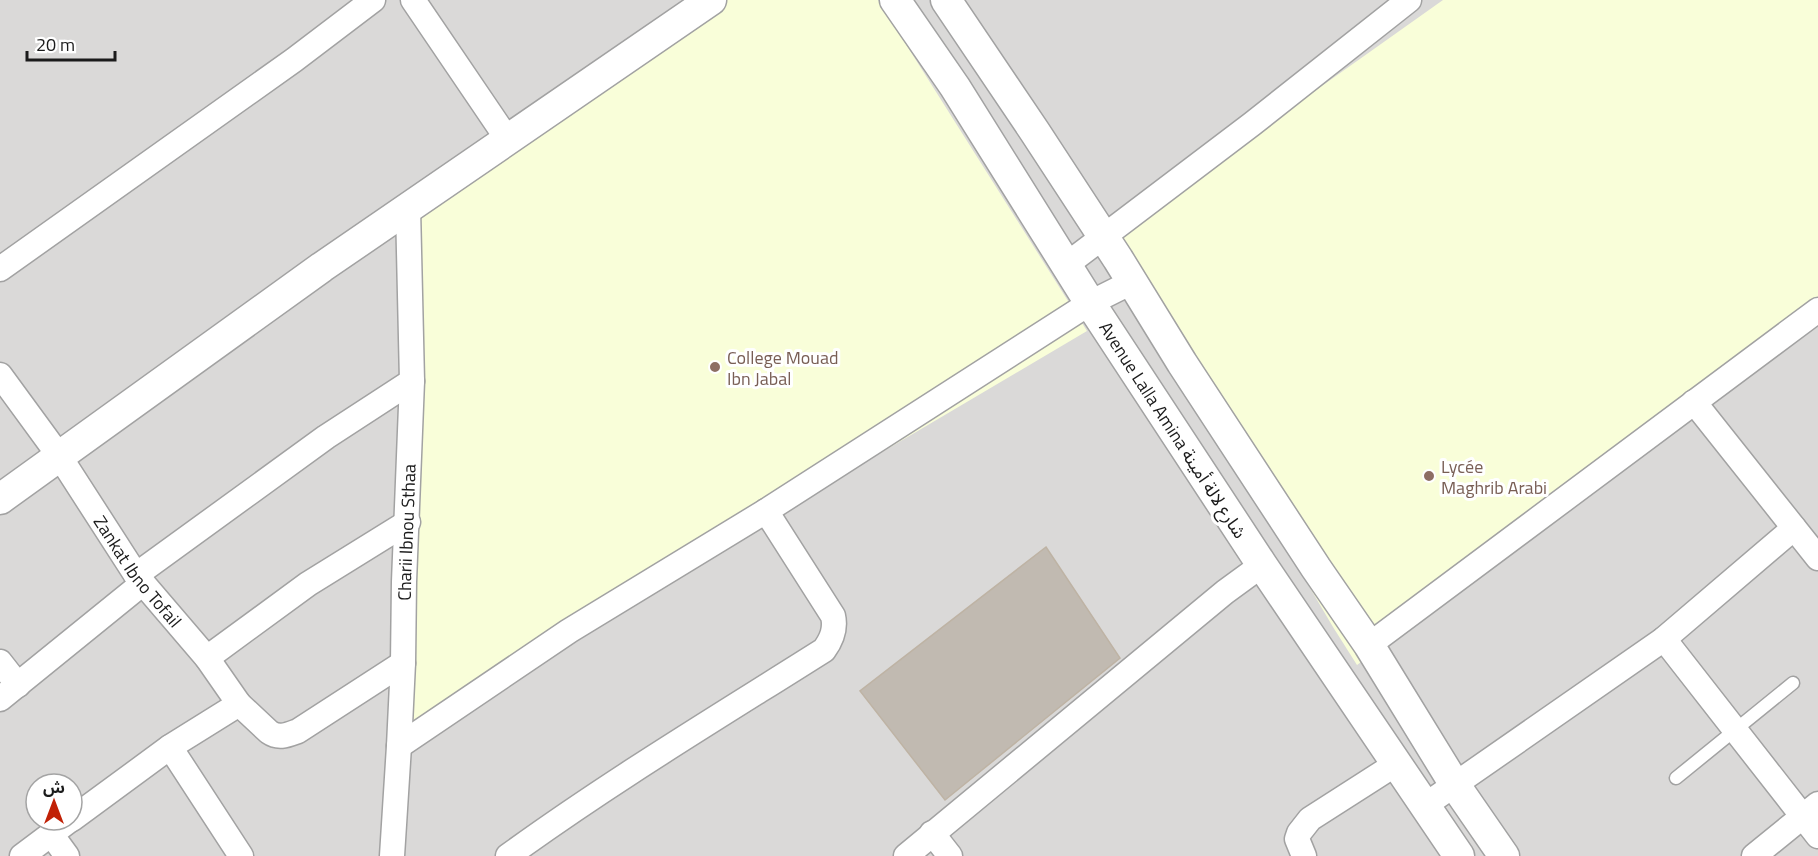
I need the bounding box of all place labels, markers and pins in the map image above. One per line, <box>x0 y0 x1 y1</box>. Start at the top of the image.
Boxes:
place label: College Mouad Ibn Jabal <box>727 344 838 392</box>
marker: College Mouad Ibn Jabal <box>708 360 722 374</box>
place label: Lycée Maghrib Arabi <box>1441 453 1547 501</box>
marker: Lycée Maghrib Arabi <box>1422 469 1436 483</box>

